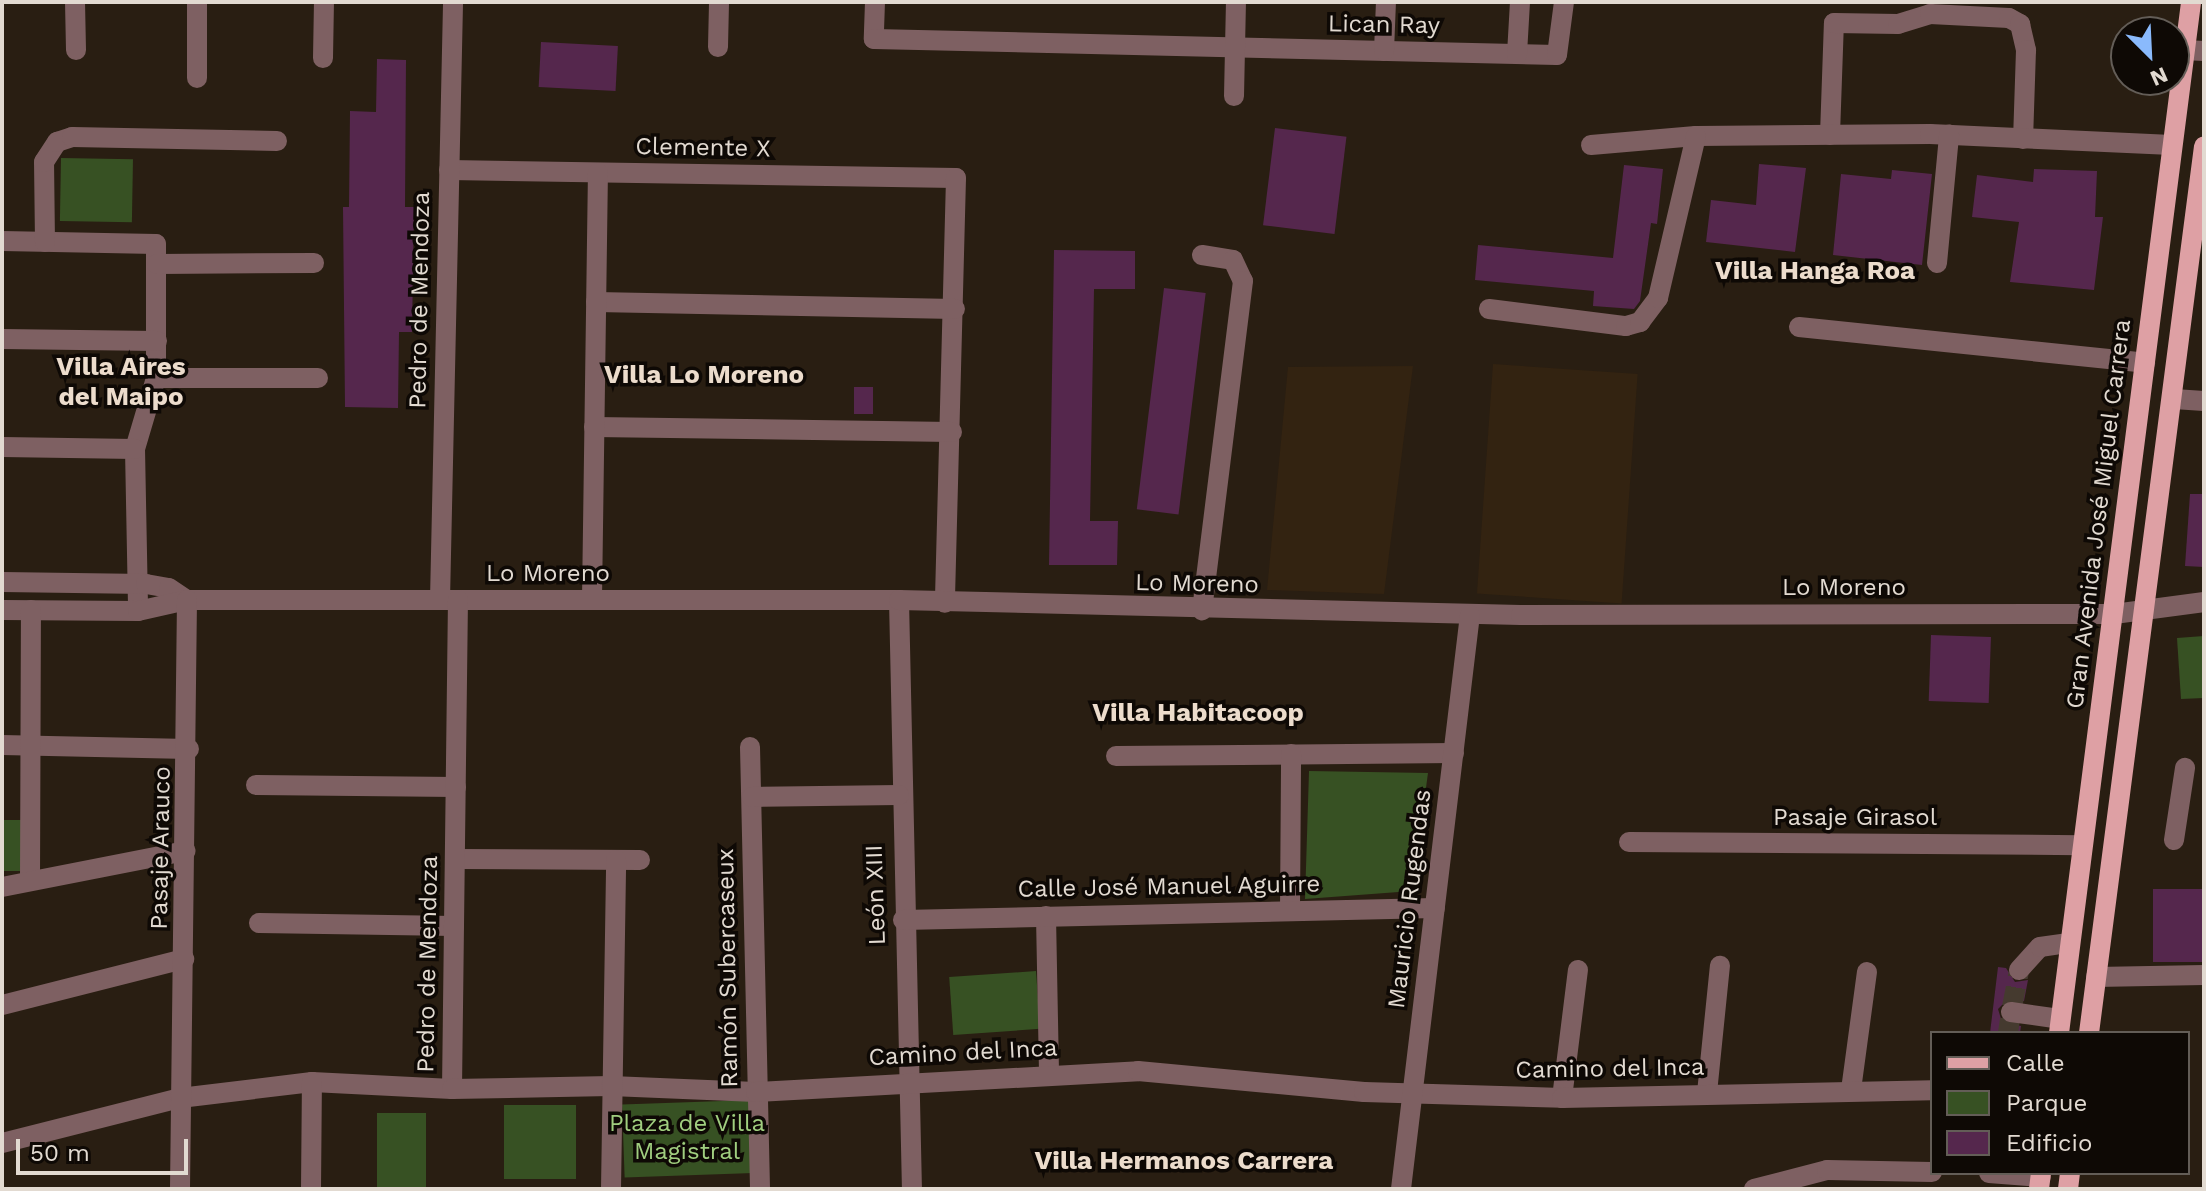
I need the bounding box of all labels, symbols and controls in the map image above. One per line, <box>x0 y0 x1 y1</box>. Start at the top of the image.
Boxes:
street label: Lican Ray <box>1328 10 1440 40</box>
north arrow <box>2110 16 2190 96</box>
text: N <box>2147 62 2172 91</box>
street label: Clemente X <box>635 132 771 164</box>
street label: Pedro de Mendoza <box>404 191 436 409</box>
district label: Villa Hanga Roa <box>1715 255 1915 287</box>
street label: Gran Avenida José Miguel Carrera <box>2061 316 2137 712</box>
district label: Villa Aires del Maipo <box>56 351 186 412</box>
district label: Villa Lo Moreno <box>604 359 804 391</box>
street label: Lo Moreno <box>486 560 610 588</box>
street label: Lo Moreno <box>1135 569 1259 599</box>
street label: Lo Moreno <box>1782 574 1906 602</box>
district label: Villa Habitacoop <box>1092 697 1304 729</box>
street label: Pasaje Arauco <box>145 766 177 930</box>
street label: Mauricio Rugendas <box>1382 788 1438 1010</box>
street label: Pasaje Girasol <box>1773 804 1937 832</box>
street label: León XIII <box>860 844 892 946</box>
street label: Ramón Subercaseux <box>712 848 744 1088</box>
street label: Pedro de Mendoza <box>412 855 444 1073</box>
street label: Calle José Manuel Aguirre <box>1016 870 1322 904</box>
legend <box>1930 1031 2190 1175</box>
street label: Camino del Inca <box>867 1034 1059 1072</box>
text: Calle <box>2006 1049 2065 1077</box>
street label: Camino del Inca <box>1515 1053 1705 1085</box>
text: Parque <box>2006 1089 2087 1117</box>
park label: Plaza de Villa Magistral <box>608 1110 766 1166</box>
scale bar <box>20 1123 192 1173</box>
text: Edificio <box>2006 1129 2092 1157</box>
text: 50 m <box>30 1139 90 1167</box>
district label: Villa Hermanos Carrera <box>1034 1145 1334 1177</box>

